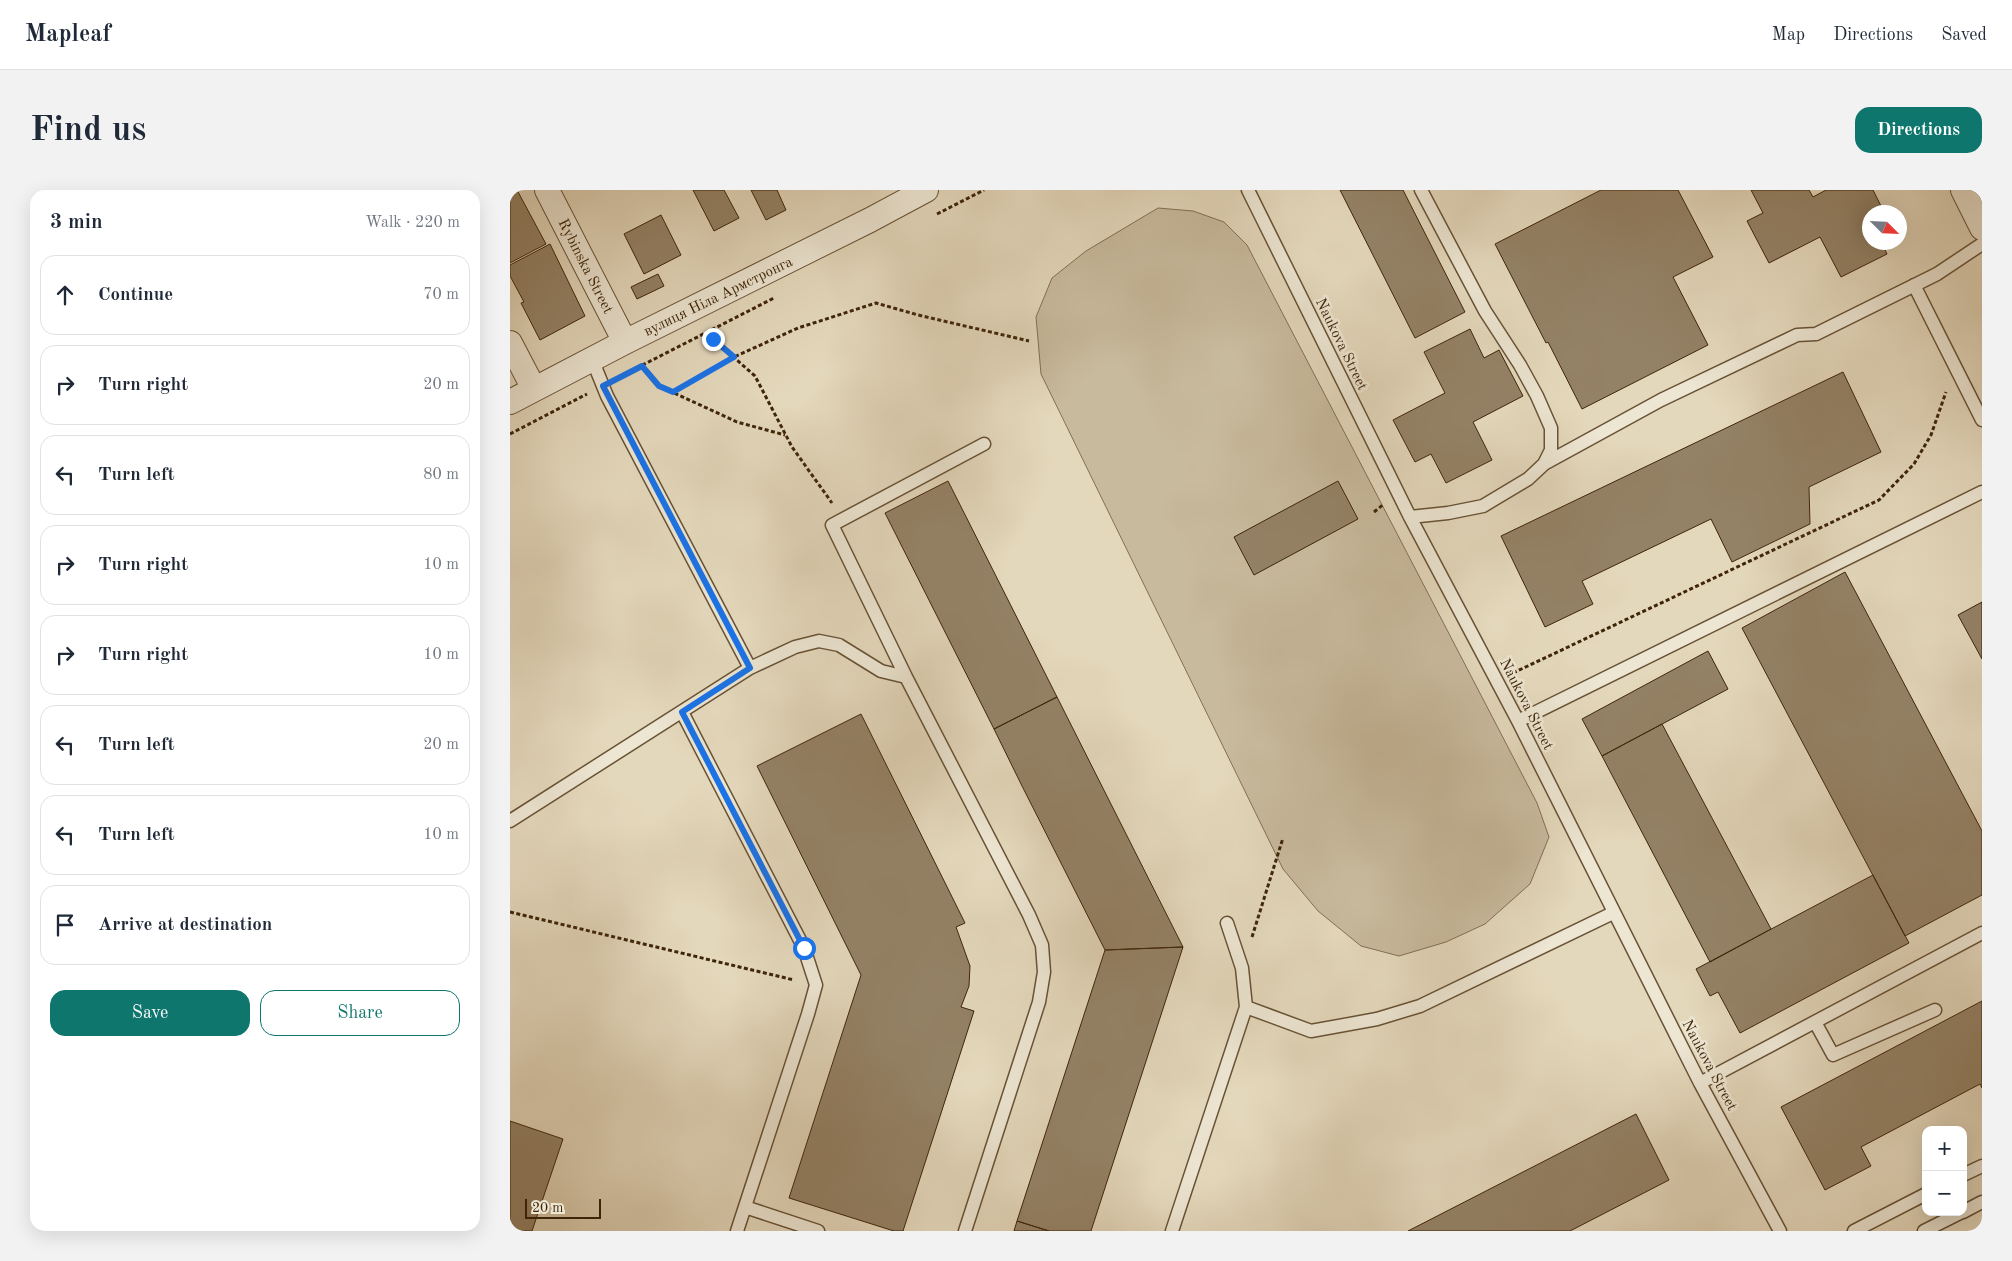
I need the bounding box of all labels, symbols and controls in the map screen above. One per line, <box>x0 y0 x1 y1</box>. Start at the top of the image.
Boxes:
text: Mapleaf <box>25 23 111 47</box>
text: Map <box>1772 26 1805 44</box>
text: Directions <box>1833 26 1913 44</box>
text: Saved <box>1941 26 1987 44</box>
button: Directions <box>1855 107 1982 153</box>
text: Find us <box>30 113 146 148</box>
north arrow <box>1862 205 1907 250</box>
text: 3 min <box>50 212 103 233</box>
text: Walk · 220 m <box>365 215 460 231</box>
street label: Rybinska Street <box>554 217 615 317</box>
street label: вулиця Ніла Армстронга <box>642 254 796 340</box>
icon: ahead <box>51 281 79 309</box>
text: Continue <box>98 286 173 305</box>
text: 70 m <box>423 287 459 303</box>
street label: Naukova Street <box>1312 296 1369 393</box>
route end <box>702 328 725 351</box>
icon: right <box>51 371 79 399</box>
text: Turn right <box>98 376 188 395</box>
text: 20 m <box>423 377 459 393</box>
icon: left <box>51 461 79 489</box>
text: Turn left <box>98 466 175 485</box>
text: 80 m <box>423 467 459 483</box>
icon: right <box>51 551 79 579</box>
text: Turn right <box>98 556 188 575</box>
text: 10 m <box>423 557 459 573</box>
icon: right <box>51 641 79 669</box>
text: Turn right <box>98 646 188 665</box>
text: 10 m <box>423 647 459 663</box>
street label: Naukova Street <box>1496 657 1555 753</box>
icon: left <box>51 731 79 759</box>
text: Turn left <box>98 736 175 755</box>
text: 20 m <box>423 737 459 753</box>
icon: left <box>51 821 79 849</box>
text: Turn left <box>98 826 175 845</box>
text: 10 m <box>423 827 459 843</box>
icon: arrive <box>51 911 79 939</box>
text: Arrive at destination <box>98 916 272 935</box>
route start <box>793 937 816 960</box>
button: Save <box>50 990 250 1036</box>
button: Share <box>260 990 460 1036</box>
street label: Naukova Street <box>1678 1018 1739 1114</box>
map controls <box>1922 1126 1967 1216</box>
button: + <box>1922 1126 1967 1171</box>
button: − <box>1922 1171 1967 1216</box>
scale bar <box>525 1196 601 1219</box>
text: 20 m <box>532 1201 563 1215</box>

